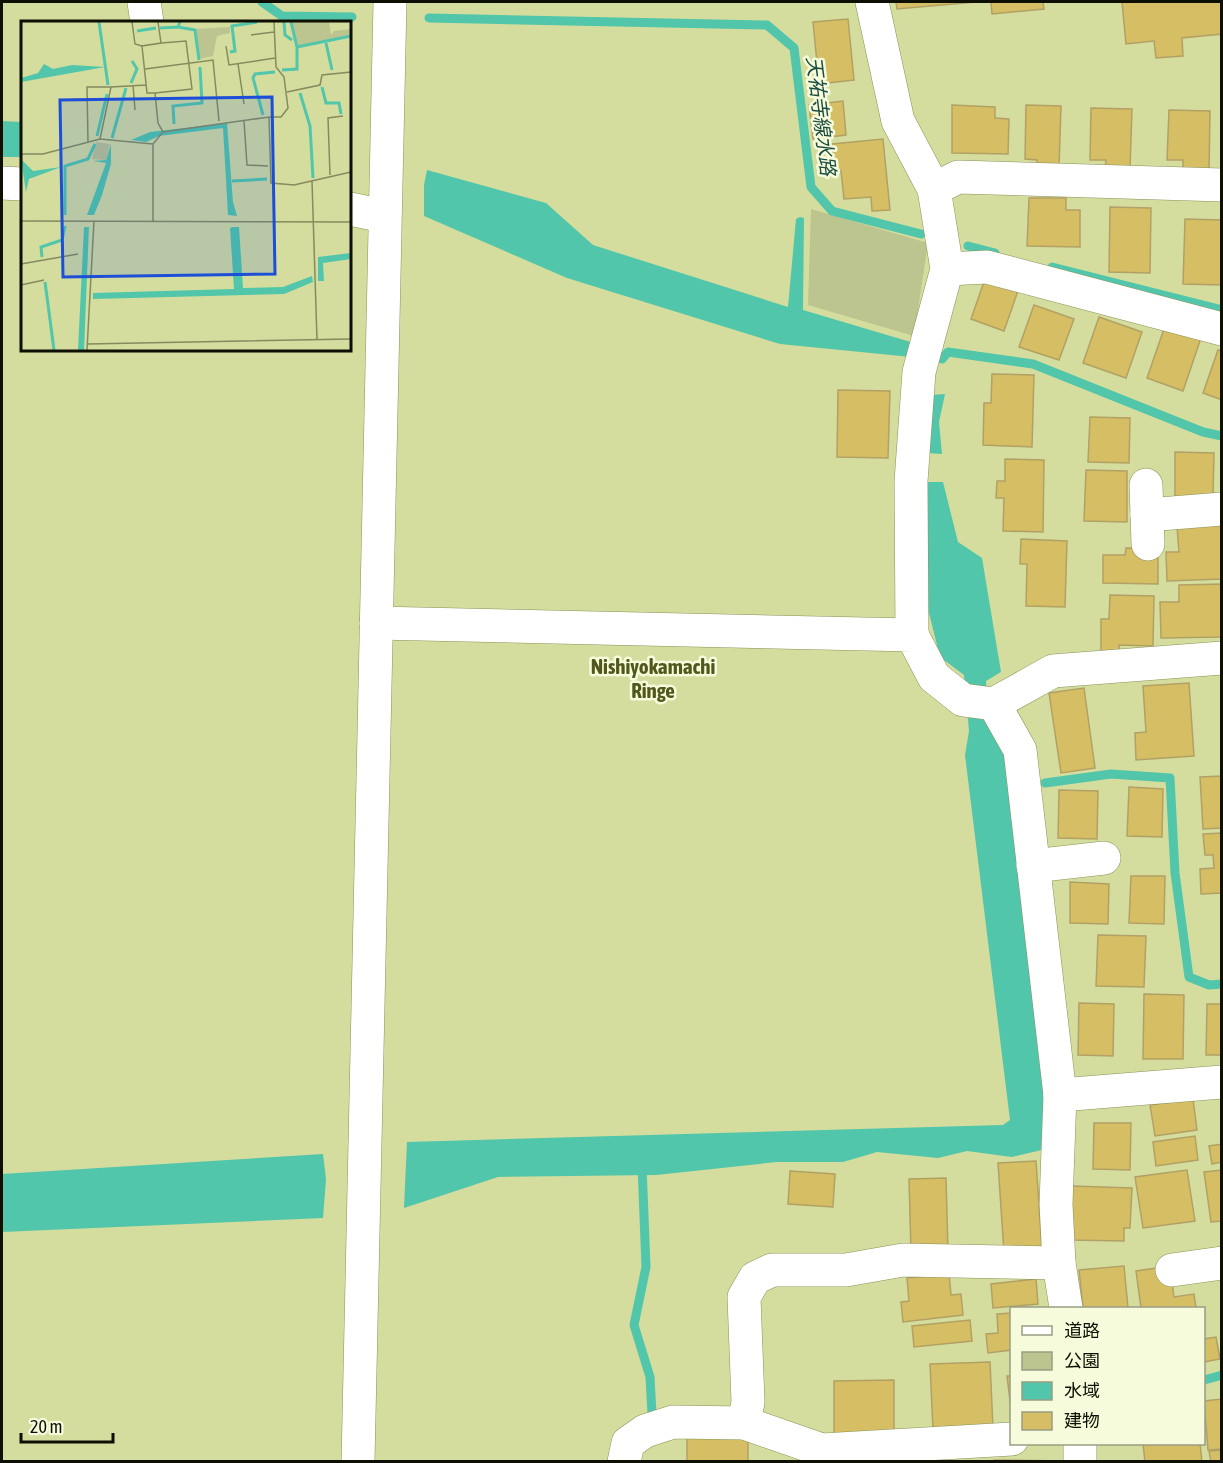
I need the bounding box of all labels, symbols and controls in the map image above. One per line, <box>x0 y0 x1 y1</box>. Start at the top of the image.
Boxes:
inset map <box>21 21 351 351</box>
water label: 天祐寺線水路 <box>803 55 840 179</box>
district label: Nishiyokamachi Ringe <box>591 654 715 702</box>
legend <box>1010 1307 1205 1445</box>
text: 道路 <box>1064 1320 1100 1341</box>
text: 公園 <box>1064 1350 1100 1371</box>
text: 水域 <box>1064 1380 1100 1401</box>
scale bar <box>21 1406 112 1444</box>
text: 建物 <box>1064 1410 1100 1431</box>
text: 20 m <box>30 1416 62 1437</box>

